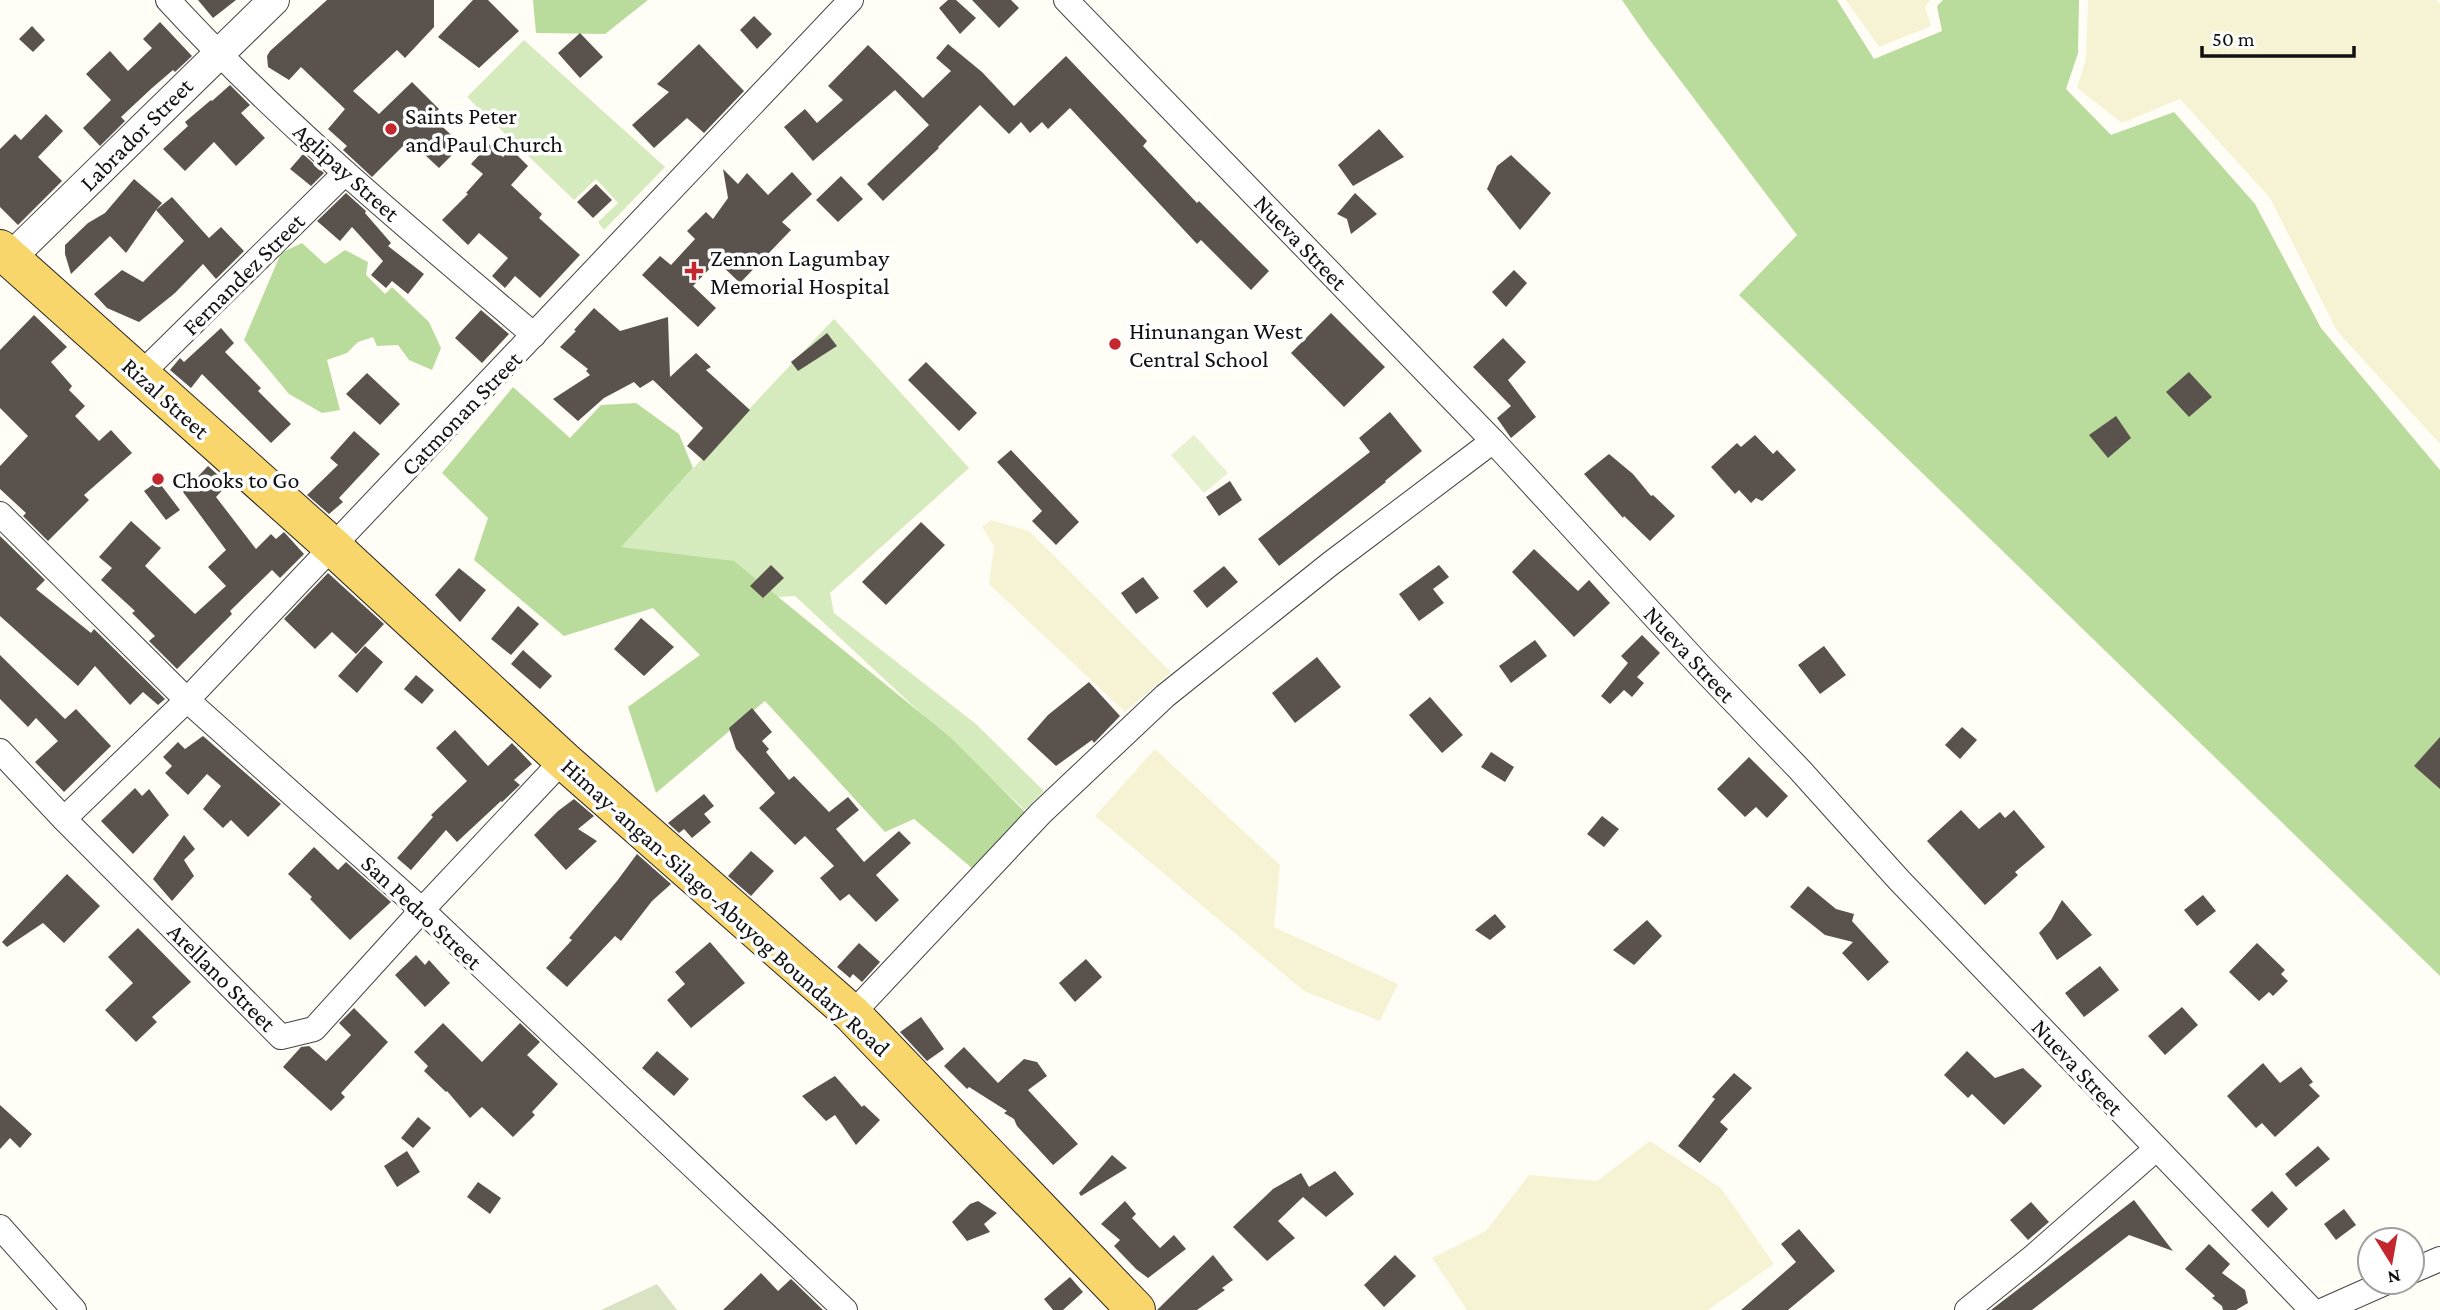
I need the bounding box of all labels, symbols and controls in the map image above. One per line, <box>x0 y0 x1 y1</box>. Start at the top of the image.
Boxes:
scale bar <box>2202 14 2354 58</box>
text: 50 m <box>2212 27 2255 51</box>
street label: Labrador Street <box>74 71 199 196</box>
place label: Saints Peter and Paul Church <box>405 102 563 157</box>
street label: Aglipay Street <box>289 117 406 227</box>
marker: Saints Peter and Paul Church <box>383 121 399 137</box>
street label: Nueva Street <box>1249 189 1354 296</box>
street label: Fernandez Street <box>176 207 310 341</box>
place label: Zennon Lagumbay Memorial Hospital <box>710 244 890 299</box>
marker: Zennon Lagumbay Memorial Hospital <box>684 261 704 281</box>
place label: Hinunangan West Central School <box>1129 317 1304 372</box>
marker: Hinunangan West Central School <box>1107 336 1123 352</box>
street label: Catmonan Street <box>395 345 528 481</box>
street label: Rizal Street <box>117 352 216 445</box>
place label: Chooks to Go <box>172 466 299 493</box>
marker: Chooks to Go <box>150 471 166 487</box>
street label: Nueva Street <box>1639 600 1742 708</box>
street label: Himay-angan-Silago-Abuyog Boundary Road <box>556 752 896 1062</box>
street label: San Pedro Street <box>356 849 489 975</box>
street label: Arellano Street <box>162 917 282 1037</box>
street label: Nueva Street <box>2027 1013 2130 1121</box>
north arrow <box>2356 1226 2426 1296</box>
text: N <box>2386 1266 2403 1289</box>

